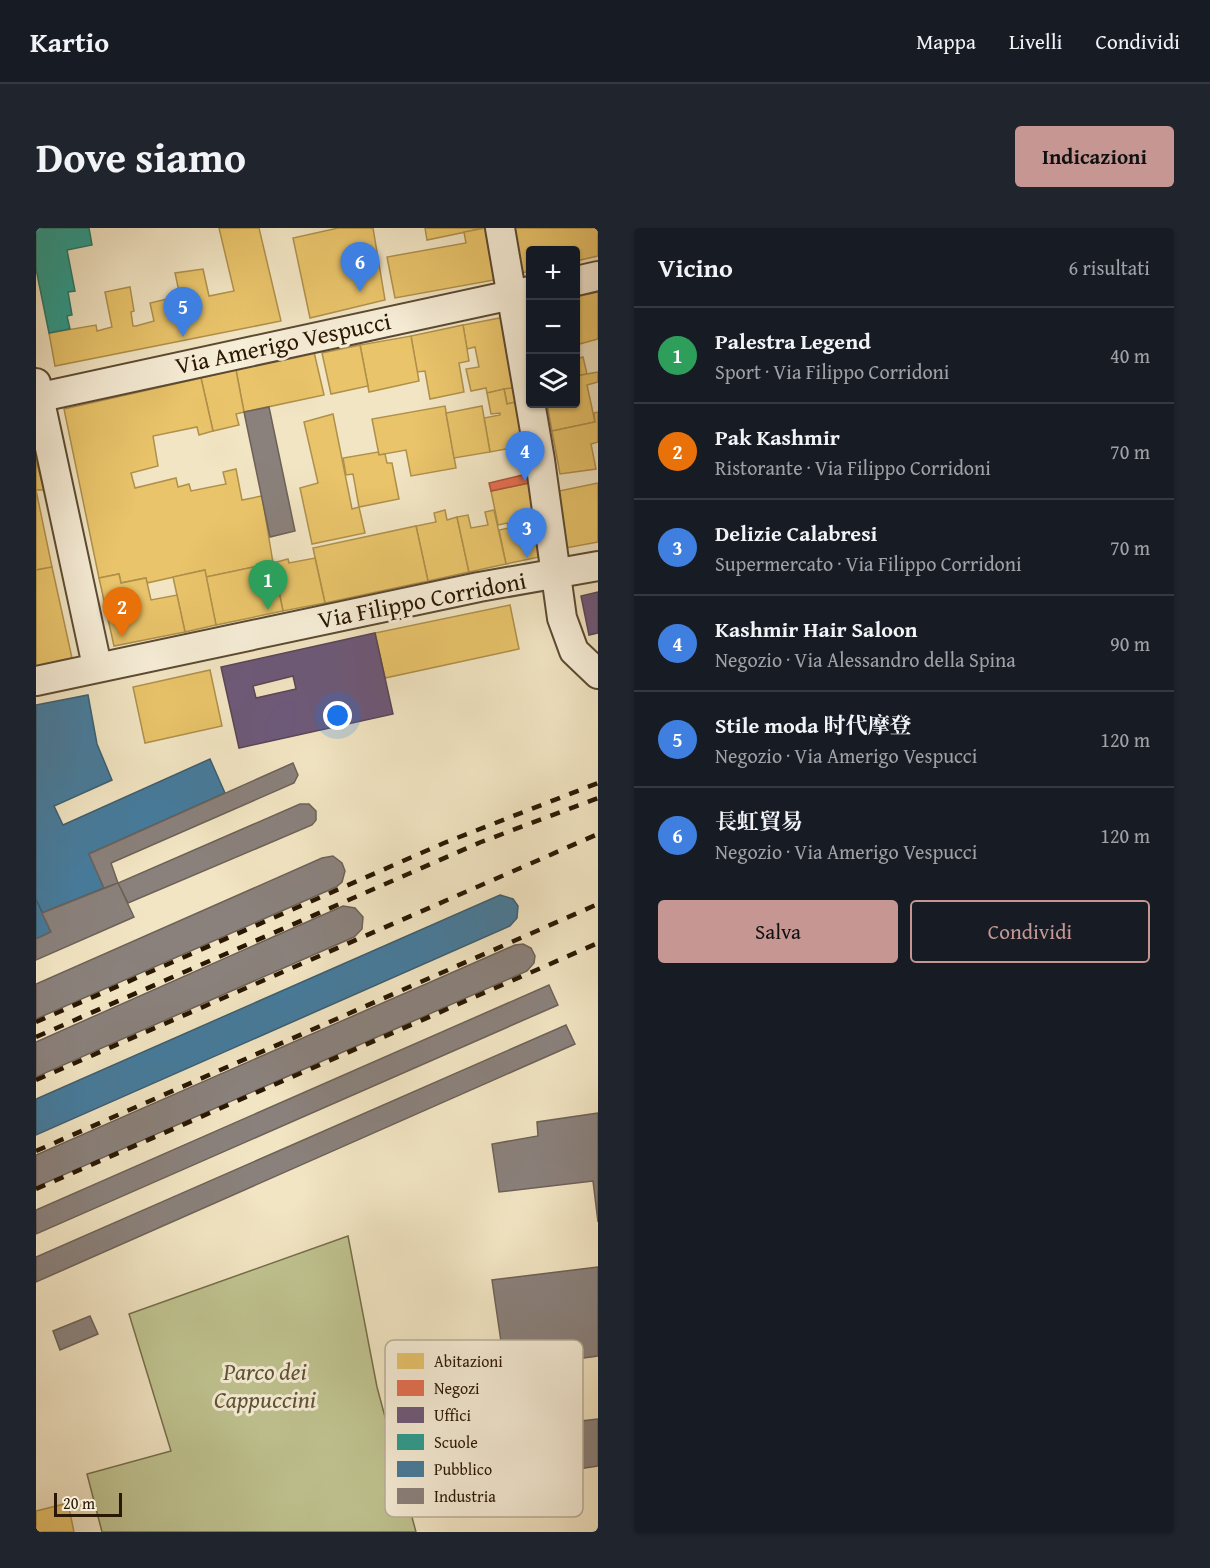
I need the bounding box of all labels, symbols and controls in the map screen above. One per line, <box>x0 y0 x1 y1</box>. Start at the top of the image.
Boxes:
text: Kartio <box>30 21 109 62</box>
text: Mappa <box>916 26 976 57</box>
text: Livelli <box>1009 26 1063 57</box>
text: Condividi <box>1096 26 1180 57</box>
text: Dove siamo <box>36 126 246 187</box>
button: Indicazioni <box>1015 126 1174 187</box>
pin: 6 <box>340 242 380 292</box>
map controls <box>526 246 580 408</box>
button: + <box>526 246 580 300</box>
text: Vicino <box>658 248 733 287</box>
text: 6 risultati <box>1069 253 1150 282</box>
pin: 5 <box>164 288 202 337</box>
button: − <box>526 300 580 354</box>
street label: Via Amerigo Vespucci <box>172 303 394 383</box>
text: Palestra Legend <box>715 325 871 357</box>
text: 1 <box>672 341 683 370</box>
text: 40 m <box>1110 341 1150 370</box>
button: layers <box>526 354 580 408</box>
text: Sport · Via Filippo Corridoni <box>715 357 949 386</box>
text: Pak Kashmir <box>715 421 840 453</box>
pin: 4 <box>506 432 544 481</box>
text: 2 <box>672 437 683 466</box>
text: 70 m <box>1110 437 1150 466</box>
text: Ristorante · Via Filippo Corridoni <box>715 453 991 482</box>
pin: 3 <box>508 508 546 558</box>
text: Delizie Calabresi <box>715 517 877 549</box>
text: 3 <box>672 533 683 562</box>
text: 70 m <box>1110 533 1150 562</box>
text: Supermercato · Via Filippo Corridoni <box>715 549 1022 578</box>
pin: 1 <box>248 560 288 610</box>
street label: Via Filippo Corridoni <box>315 563 529 637</box>
pin: 2 <box>102 588 142 637</box>
text: Kashmir Hair Saloon <box>715 613 918 645</box>
text: 4 <box>672 629 683 658</box>
text: 90 m <box>1110 629 1150 658</box>
text: Negozio · Via Alessandro della Spina <box>715 645 1016 674</box>
your location <box>323 701 352 730</box>
text: Stile moda 时代摩登 <box>715 709 911 741</box>
text: 5 <box>672 725 683 754</box>
text: 120 m <box>1100 725 1150 754</box>
text: Negozio · Via Amerigo Vespucci <box>715 741 977 770</box>
text: 長虹貿易 <box>715 805 803 837</box>
text: 6 <box>672 821 683 850</box>
text: 120 m <box>1100 821 1150 850</box>
text: Negozio · Via Amerigo Vespucci <box>715 837 977 866</box>
button: Salva <box>658 900 898 963</box>
button: Condividi <box>910 900 1150 963</box>
legend <box>385 1340 583 1517</box>
text: Abitazioni <box>434 1349 503 1373</box>
park label: Parco dei Cappuccini <box>214 1354 316 1417</box>
text: Negozi <box>434 1376 480 1400</box>
text: Uffici <box>434 1403 471 1427</box>
text: Scuole <box>434 1430 478 1454</box>
text: Pubblico <box>434 1457 492 1481</box>
text: Industria <box>434 1484 496 1508</box>
scale bar <box>54 1490 122 1518</box>
text: 20 m <box>63 1491 95 1515</box>

